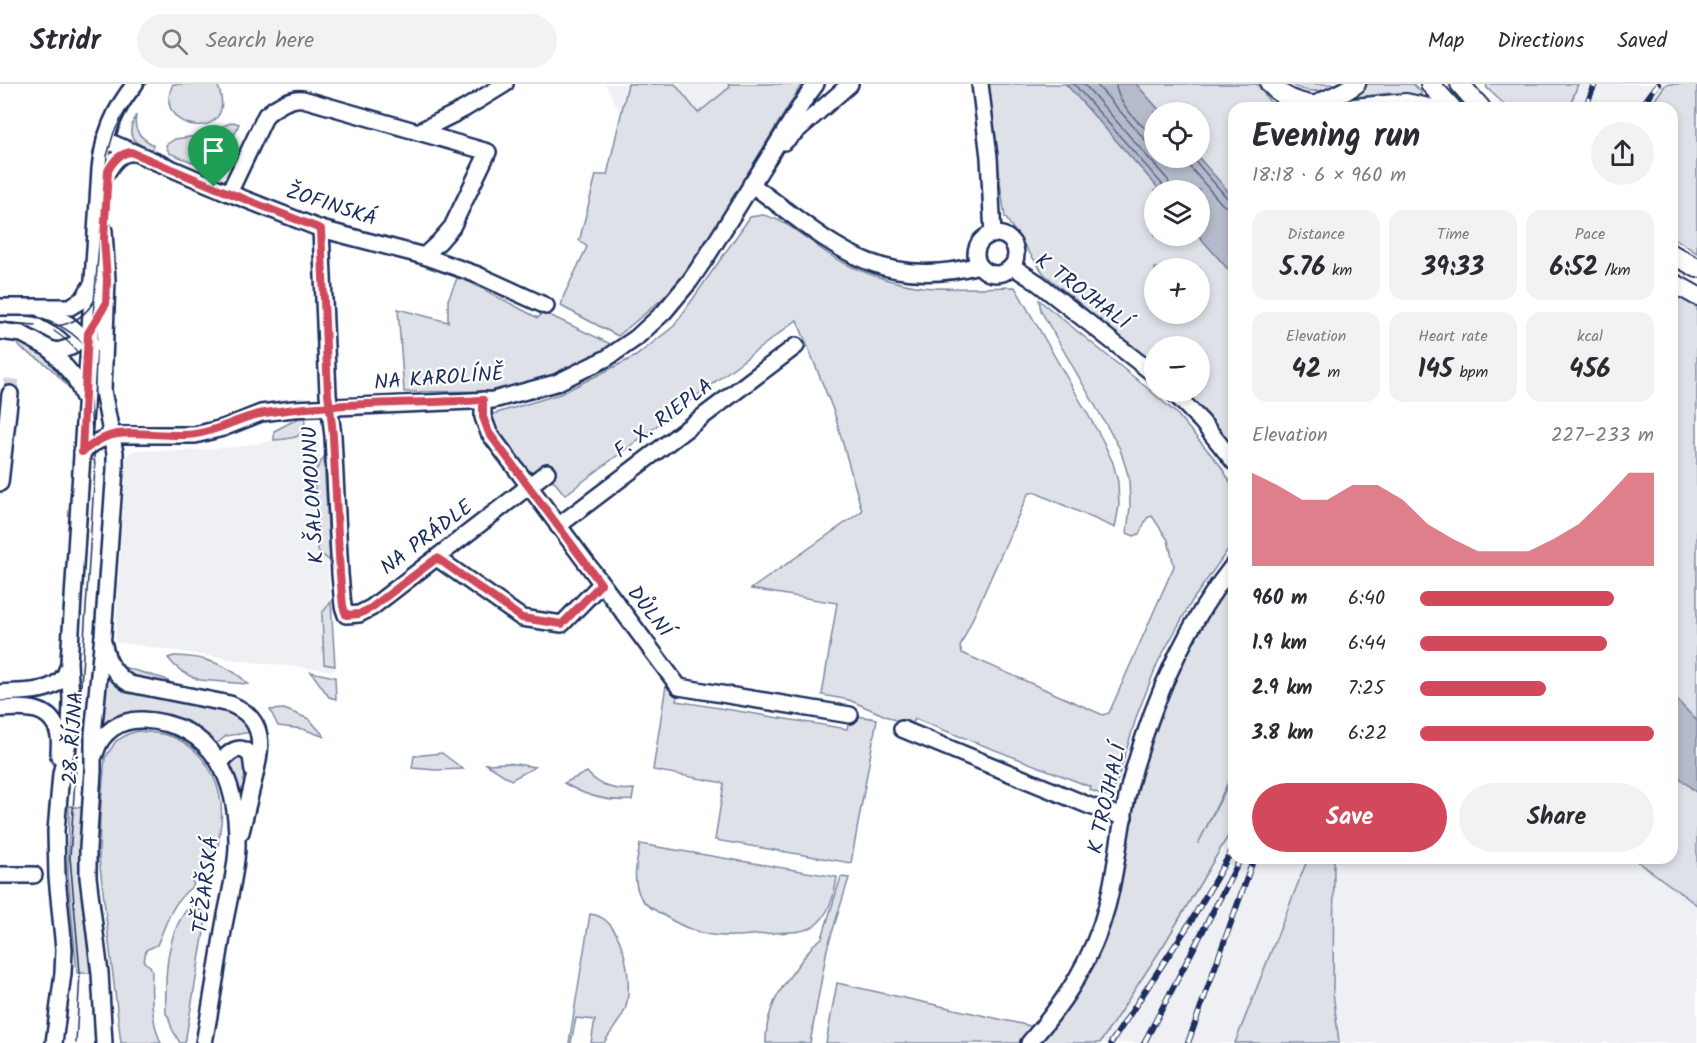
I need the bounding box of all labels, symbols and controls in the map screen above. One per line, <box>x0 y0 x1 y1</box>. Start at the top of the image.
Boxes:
search box <box>137 14 557 68</box>
text: Stridr <box>30 19 101 64</box>
text: Search here <box>206 24 314 59</box>
icon: search <box>158 25 191 58</box>
text: Map <box>1428 25 1464 58</box>
text: Directions <box>1497 25 1584 58</box>
text: Saved <box>1617 25 1667 58</box>
map controls <box>1144 102 1210 402</box>
button: locate <box>1144 102 1210 168</box>
text: Evening run <box>1252 111 1420 164</box>
button: share <box>1591 122 1654 185</box>
pin <box>188 125 239 187</box>
icon: arrive <box>197 134 230 167</box>
text: 18:18 · 6 × 960 m <box>1252 160 1406 192</box>
street label: ŽOFINSKÁ <box>281 176 381 236</box>
button: layers <box>1144 180 1210 246</box>
text: Distance <box>1287 222 1345 247</box>
text: Time <box>1437 222 1469 247</box>
text: Pace <box>1575 222 1605 247</box>
street label: K TROJHALÍ <box>1027 245 1139 341</box>
text: 5.76 <box>1280 247 1326 289</box>
text: 39:33 <box>1422 247 1484 289</box>
text: 6:52 <box>1549 247 1598 289</box>
button: + <box>1144 258 1210 324</box>
text: km <box>1326 258 1352 283</box>
text: /km <box>1598 258 1631 283</box>
text: Elevation <box>1286 324 1346 349</box>
text: Heart rate <box>1418 324 1488 349</box>
text: kcal <box>1577 324 1603 349</box>
button: − <box>1144 336 1210 402</box>
text: 42 <box>1292 349 1321 391</box>
text: 145 <box>1418 349 1453 391</box>
text: 456 <box>1569 349 1611 391</box>
street label: NA KAROLÍNĚ <box>373 358 506 400</box>
text: m <box>1321 360 1340 385</box>
text: bpm <box>1453 360 1488 385</box>
street label: F. X. RIEPLA <box>607 370 721 468</box>
text: Elevation <box>1252 420 1328 452</box>
text: 227–233 m <box>1551 420 1654 452</box>
street label: K ŠALOMOUNU <box>294 425 334 565</box>
street label: NA PRÁDLE <box>373 492 481 584</box>
street label: DŮLNÍ <box>618 579 682 648</box>
text: 960 m <box>1252 583 1307 615</box>
text: 6:40 <box>1348 583 1385 615</box>
text: 1.9 km <box>1252 628 1307 660</box>
text: 6:44 <box>1348 628 1386 660</box>
text: 2.9 km <box>1252 673 1312 705</box>
text: 7:25 <box>1348 673 1385 705</box>
street label: 28. ŘÍJNA <box>54 690 94 786</box>
text: 3.8 km <box>1252 718 1313 750</box>
text: 6:22 <box>1348 718 1387 750</box>
street label: K TROJHALÍ <box>1079 737 1137 857</box>
button: Save <box>1252 783 1447 852</box>
button: Share <box>1459 783 1654 852</box>
street label: TĚŽAŘSKÁ <box>185 834 229 936</box>

